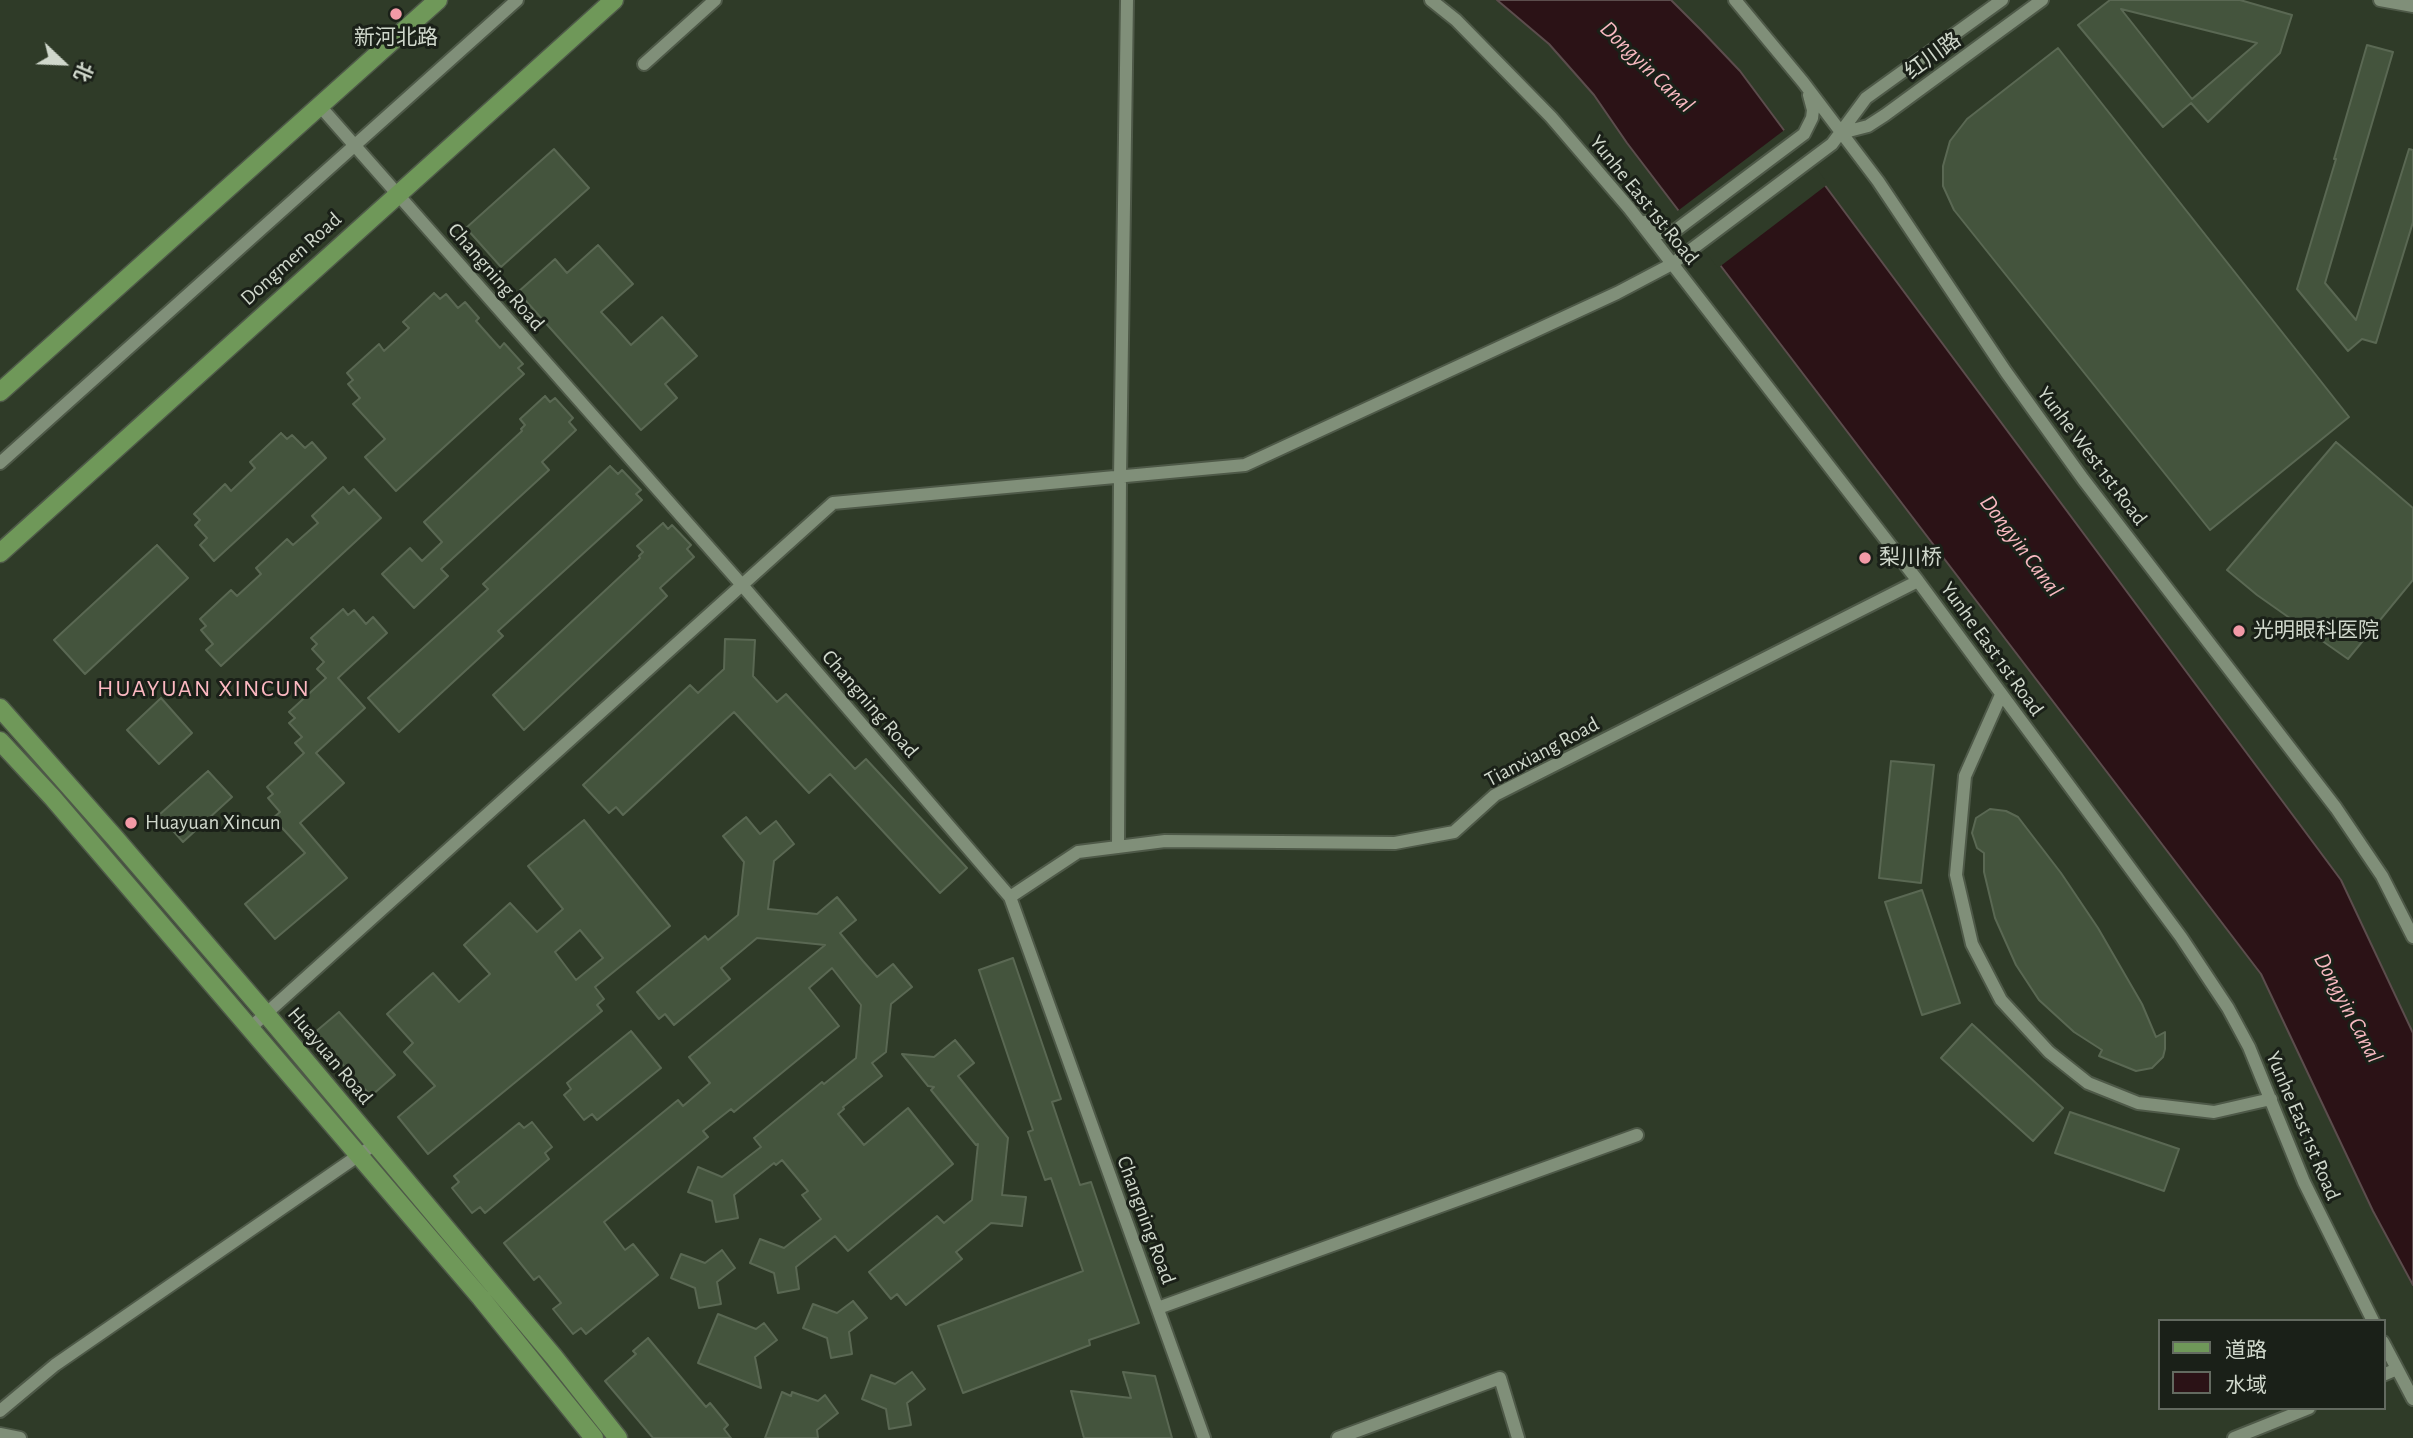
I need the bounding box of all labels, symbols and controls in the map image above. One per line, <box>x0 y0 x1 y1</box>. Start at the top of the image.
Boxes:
marker: 新河北路 <box>388 6 404 22</box>
water label: Dongyin Canal <box>1594 15 1700 119</box>
place label: 新河北路 <box>354 25 438 51</box>
street label: 红川路 <box>1900 27 1966 85</box>
north arrow <box>28 28 98 98</box>
text: 北 <box>70 59 95 84</box>
street label: Yunhe East 1st Road <box>1584 130 1704 270</box>
street label: Dongmen Road <box>235 207 347 311</box>
street label: Changning Road <box>442 218 550 336</box>
street label: Yunhe West 1st Road <box>2032 382 2152 530</box>
water label: Dongyin Canal <box>1974 489 2068 603</box>
place label: 梨川桥 <box>1879 545 1942 571</box>
marker: 梨川桥 <box>1857 550 1873 566</box>
street label: Yunhe East 1st Road <box>1935 577 2049 721</box>
place label: 光明眼科医院 <box>2253 618 2379 644</box>
marker: 光明眼科医院 <box>2231 623 2247 639</box>
street label: Changning Road <box>816 645 924 763</box>
district label: HUAYUAN XINCUN <box>99 675 309 703</box>
street label: Tianxiang Road <box>1481 711 1603 793</box>
place label: Huayuan Xincun <box>145 810 281 836</box>
marker: Huayuan Xincun <box>123 815 139 831</box>
water label: Dongyin Canal <box>2307 948 2389 1068</box>
street label: Huayuan Road <box>282 1002 378 1110</box>
street label: Yunhe East 1st Road <box>2260 1048 2346 1204</box>
street label: Changning Road <box>1111 1152 1181 1288</box>
legend <box>2158 1319 2385 1410</box>
text: 道路 <box>2225 1340 2267 1361</box>
text: 水域 <box>2225 1375 2267 1396</box>

